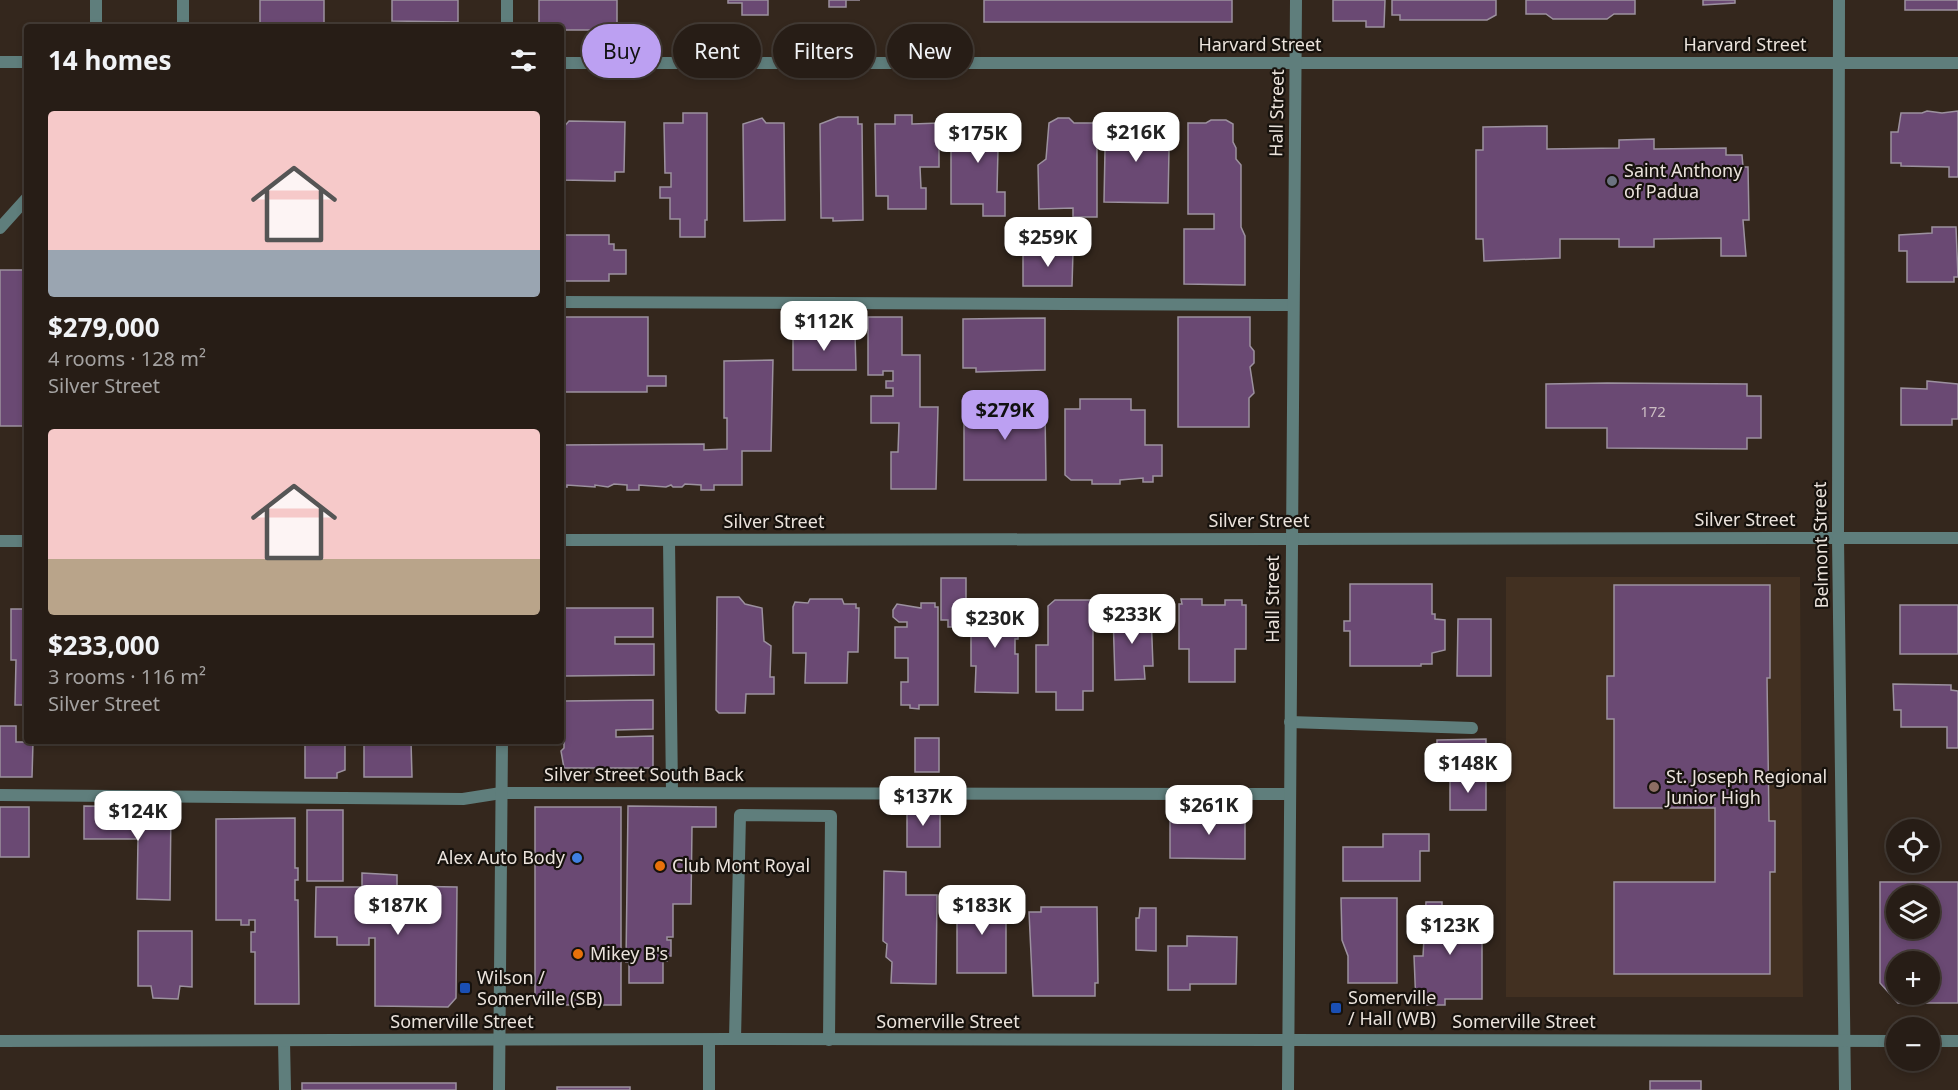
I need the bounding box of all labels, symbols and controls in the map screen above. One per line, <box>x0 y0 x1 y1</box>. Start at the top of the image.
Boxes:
chip: Buy <box>582 24 661 78</box>
chip: Rent <box>673 24 761 78</box>
chip: Filters <box>773 24 875 78</box>
chip: New <box>887 24 973 78</box>
street label: Harvard Street <box>1198 32 1322 56</box>
street label: Harvard Street <box>1683 32 1807 56</box>
text: 14 homes <box>48 42 172 78</box>
icon: filters <box>507 44 540 77</box>
street label: Hall Street <box>1263 68 1289 157</box>
pin: $216K <box>1094 112 1178 163</box>
pin: $175K <box>936 113 1020 164</box>
text: $216K <box>1106 118 1166 145</box>
text: $175K <box>948 119 1008 146</box>
icon: home <box>240 150 348 258</box>
place label: Saint Anthony of Padua <box>1624 158 1743 203</box>
marker: Saint Anthony of Padua <box>1605 174 1619 188</box>
pin: $259K <box>1006 217 1090 268</box>
text: $259K <box>1018 223 1078 250</box>
pin: $112K <box>782 301 866 352</box>
text: $112K <box>794 307 854 334</box>
text: $279,000 <box>48 309 160 345</box>
text: 4 rooms · 128 m² <box>48 345 206 372</box>
text: Silver Street <box>48 372 160 399</box>
pin: $279K <box>963 390 1047 441</box>
text: $279K <box>975 396 1035 423</box>
house number: 172 <box>1640 401 1666 421</box>
icon: home <box>240 468 348 576</box>
street label: Belmont Street <box>1807 481 1833 609</box>
street label: Silver Street <box>1695 507 1796 531</box>
street label: Silver Street <box>1209 508 1310 532</box>
street label: Silver Street <box>724 509 825 533</box>
street label: Hall Street <box>1260 555 1284 643</box>
pin: $233K <box>1090 594 1174 645</box>
pin: $230K <box>953 598 1037 649</box>
text: $233K <box>1102 600 1162 627</box>
text: $230K <box>965 604 1025 631</box>
text: $233,000 <box>48 627 160 663</box>
text: 3 rooms · 116 m² <box>48 663 206 690</box>
text: Silver Street <box>48 690 160 717</box>
pin: $148K <box>1426 743 1510 794</box>
text: $148K <box>1438 749 1498 776</box>
street label: Silver Street South Back <box>544 762 744 786</box>
place label: St. Joseph Regional Junior High <box>1664 764 1827 809</box>
pin: $137K <box>881 776 965 827</box>
marker: St. Joseph Regional Junior High <box>1647 780 1661 794</box>
text: $137K <box>893 782 953 809</box>
pin: $261K <box>1167 785 1251 836</box>
pin: $124K <box>96 791 180 842</box>
text: $261K <box>1179 791 1239 818</box>
text: $124K <box>108 797 168 824</box>
map controls <box>1886 819 1940 1071</box>
button: locate <box>1886 819 1940 873</box>
place label: Alex Auto Body <box>437 845 566 869</box>
marker: Alex Auto Body <box>570 851 584 865</box>
place label: Club Mont Royal <box>672 853 810 877</box>
marker: Club Mont Royal <box>653 859 667 873</box>
pin: $187K <box>356 885 440 936</box>
pin: $183K <box>940 885 1024 936</box>
button: layers <box>1886 885 1940 939</box>
text: $187K <box>368 891 428 918</box>
text: $183K <box>952 891 1012 918</box>
pin: $123K <box>1408 905 1492 956</box>
text: $123K <box>1420 911 1480 938</box>
place label: Mikey B's <box>590 941 668 965</box>
marker: Mikey B's <box>571 947 585 961</box>
button: + <box>1886 951 1940 1005</box>
place label: Wilson / Somerville (SB) <box>477 965 602 1010</box>
marker: Wilson / Somerville (SB) <box>458 981 472 995</box>
place label: Somerville / Hall (WB) <box>1348 985 1436 1030</box>
marker: Somerville / Hall (WB) <box>1329 1001 1343 1015</box>
street label: Somerville Street <box>390 1009 534 1033</box>
street label: Somerville Street <box>876 1009 1020 1033</box>
street label: Somerville Street <box>1452 1009 1596 1033</box>
button: − <box>1886 1017 1940 1071</box>

